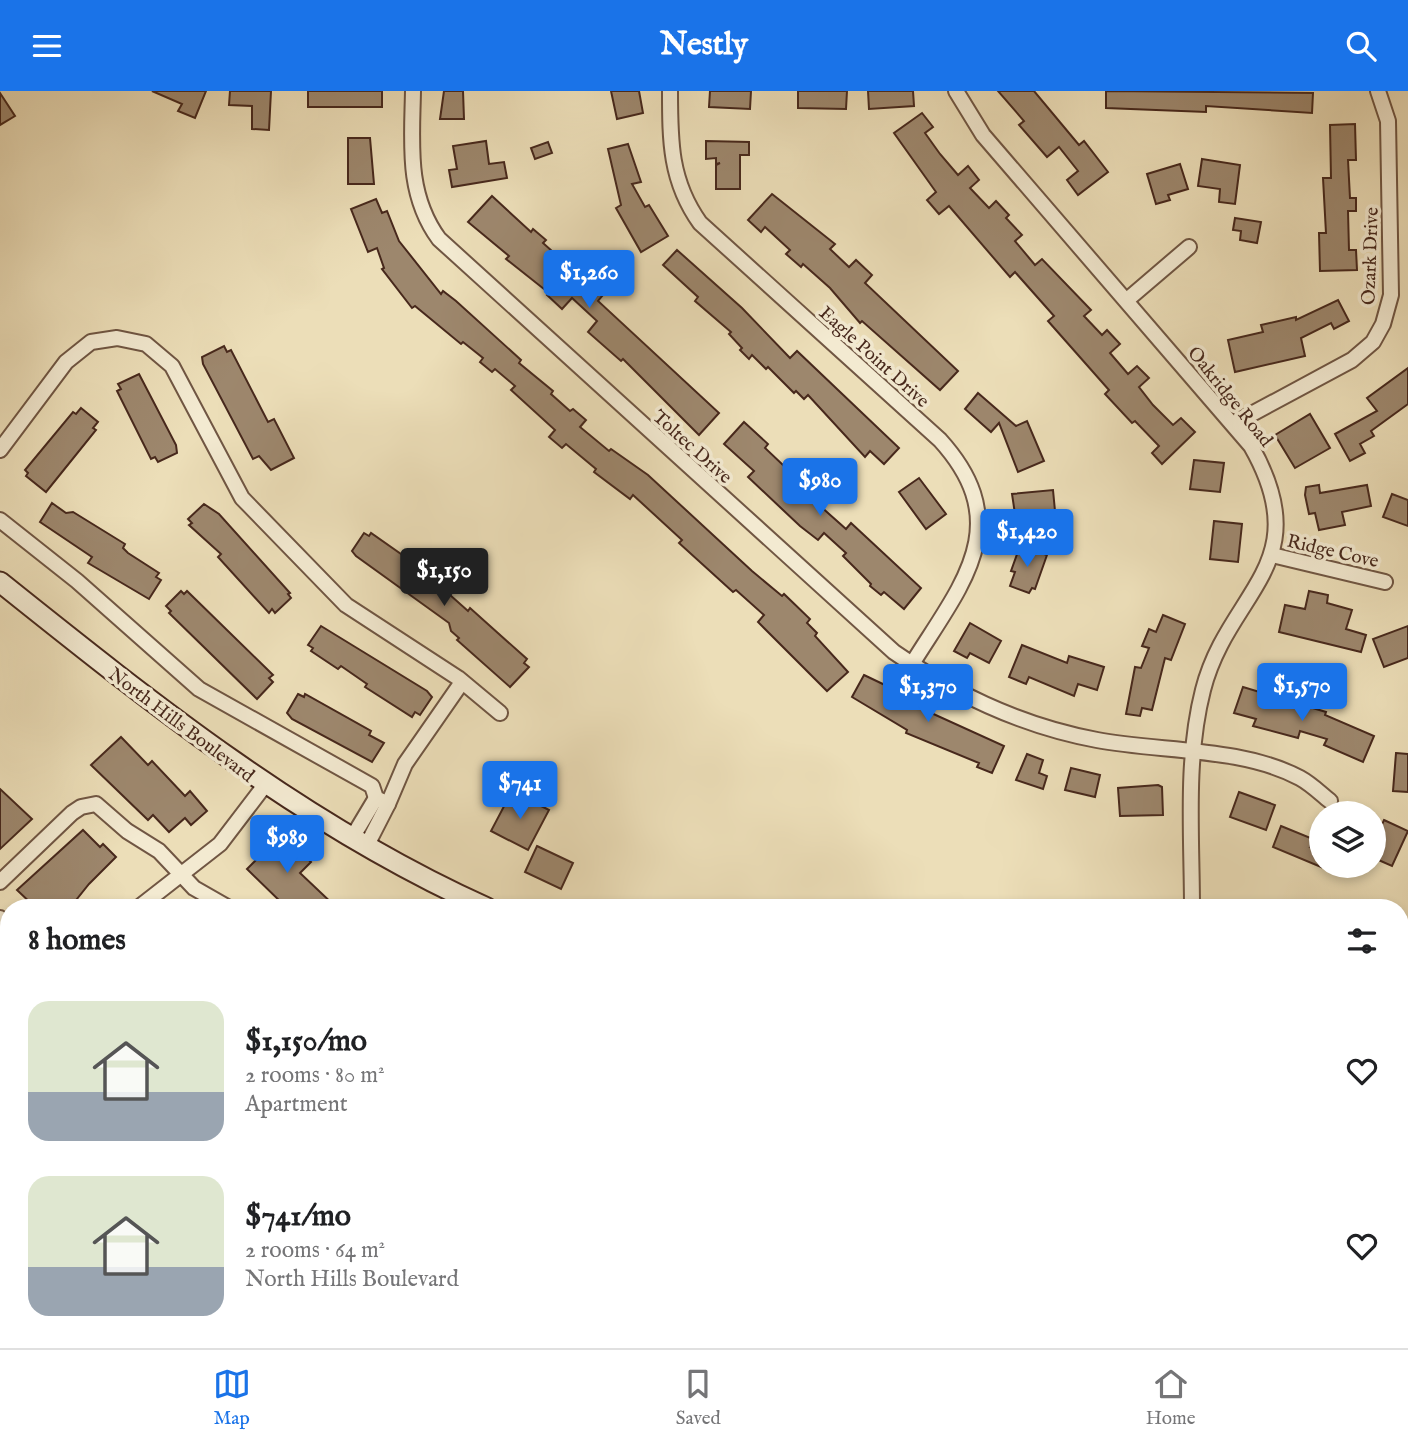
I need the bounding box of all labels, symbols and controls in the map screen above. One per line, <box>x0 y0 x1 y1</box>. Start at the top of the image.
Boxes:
text: Nestly <box>660 25 748 66</box>
icon: menu <box>28 27 66 65</box>
icon: search <box>1342 27 1380 65</box>
street label: Ozark Drive <box>1357 206 1385 306</box>
pin: $1,260 <box>532 251 646 310</box>
text: $1,260 <box>559 258 619 287</box>
street label: Eagle Point Drive <box>813 302 934 414</box>
street label: Oakridge Road <box>1182 342 1278 453</box>
street label: Toltec Drive <box>647 405 737 490</box>
pin: $980 <box>779 459 861 518</box>
text: $980 <box>798 466 842 495</box>
pin: $1,420 <box>970 510 1084 569</box>
text: $1,420 <box>996 517 1058 546</box>
street label: Ridge Cove <box>1284 530 1381 574</box>
pin: $1,150 <box>387 549 501 608</box>
text: $1,150 <box>416 556 472 585</box>
street label: North Hills Boulevard <box>103 663 259 789</box>
pin: $1,570 <box>1245 663 1359 723</box>
pin: $1,370 <box>871 665 985 724</box>
text: $1,570 <box>1273 671 1331 700</box>
text: $1,370 <box>899 672 957 701</box>
pin: $741 <box>479 761 561 821</box>
text: $741 <box>498 769 542 798</box>
map controls <box>1309 801 1386 878</box>
button: layers <box>1309 801 1386 878</box>
pin: $989 <box>246 815 328 875</box>
text: $989 <box>266 823 308 852</box>
text: 8 homes <box>28 922 126 960</box>
icon: filters <box>1343 922 1381 960</box>
text: $1,150/mo <box>245 1023 367 1061</box>
icon: home <box>84 1029 168 1113</box>
icon: heart <box>1343 1052 1381 1090</box>
text: 2 rooms · 80 m² <box>245 1061 385 1090</box>
text: Apartment <box>245 1090 348 1119</box>
text: $741/mo <box>245 1198 351 1236</box>
icon: home <box>84 1204 168 1288</box>
icon: heart <box>1343 1227 1381 1265</box>
text: 2 rooms · 64 m² <box>245 1236 385 1265</box>
text: North Hills Boulevard <box>245 1265 459 1294</box>
tab: Map <box>213 1365 251 1431</box>
tab: Saved <box>676 1365 721 1431</box>
tab: Home <box>1146 1365 1195 1431</box>

